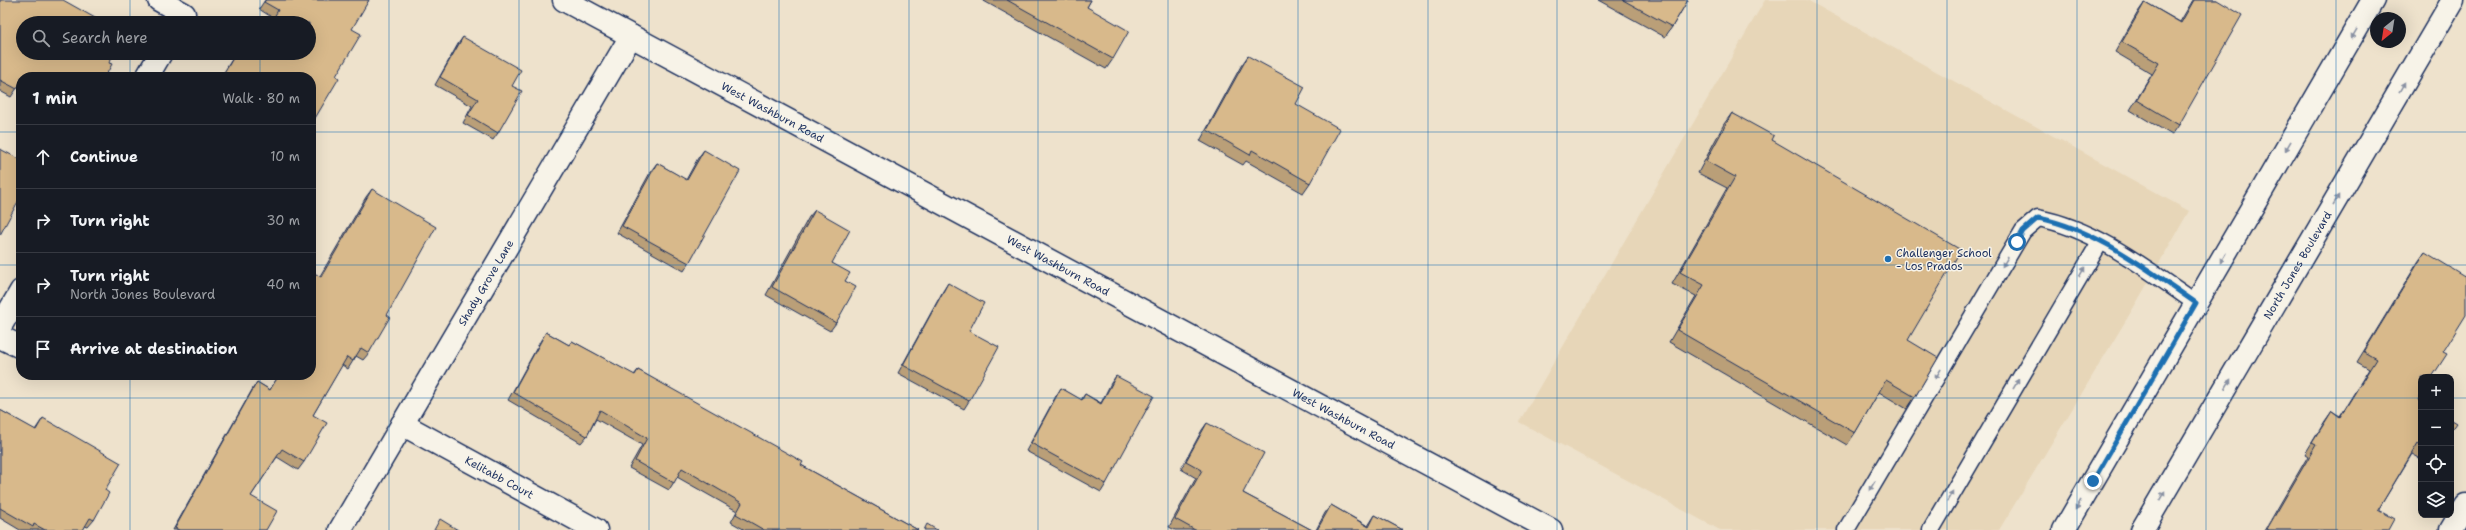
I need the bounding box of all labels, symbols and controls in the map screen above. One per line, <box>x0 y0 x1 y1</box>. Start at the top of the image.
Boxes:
north arrow <box>2370 12 2406 48</box>
search box <box>16 16 316 60</box>
icon: search <box>30 27 52 49</box>
text: Search here <box>62 28 148 48</box>
one-way arrow <box>2350 28 2357 40</box>
street label: West Washburn Road <box>719 78 827 146</box>
one-way arrow <box>2398 81 2405 93</box>
text: 1 min <box>32 87 77 109</box>
text: Walk · 80 m <box>222 90 300 107</box>
one-way arrow <box>2285 140 2292 152</box>
icon: ahead <box>32 146 54 168</box>
text: Continue <box>70 147 138 167</box>
text: 10 m <box>270 148 300 165</box>
one-way arrow <box>2332 194 2339 206</box>
street label: North Jones Boulevard <box>2260 208 2335 322</box>
icon: right <box>32 210 54 232</box>
text: Turn right <box>70 211 150 231</box>
text: 30 m <box>266 212 300 229</box>
street label: West Washburn Road <box>1004 232 1112 299</box>
route start <box>2008 233 2026 251</box>
street label: Shady Grove Lane <box>454 237 517 329</box>
place label: Challenger School - Los Prados <box>1896 246 1992 274</box>
one-way arrow <box>2219 252 2226 264</box>
marker: Challenger School - Los Prados <box>1883 254 1893 264</box>
one-way arrow <box>2001 256 2008 268</box>
text: Turn right <box>70 266 150 286</box>
one-way arrow <box>2078 266 2085 278</box>
icon: right <box>32 274 54 296</box>
text: 40 m <box>266 276 300 293</box>
text: North Jones Boulevard <box>70 286 215 303</box>
icon: arrive <box>32 338 54 360</box>
text: Arrive at destination <box>70 339 238 359</box>
one-way arrow <box>1935 368 1942 380</box>
map controls <box>2418 374 2454 518</box>
button: + <box>2418 374 2454 410</box>
one-way arrow <box>2013 378 2020 390</box>
one-way arrow <box>2224 378 2231 390</box>
street label: West Washburn Road <box>1290 385 1398 452</box>
button: − <box>2418 410 2454 446</box>
button: locate <box>2418 446 2454 482</box>
street label: Kelitabb Court <box>462 452 537 502</box>
route end <box>2084 472 2102 490</box>
one-way arrow <box>1868 481 1876 491</box>
button: layers <box>2418 482 2454 518</box>
one-way arrow <box>1947 490 1954 502</box>
one-way arrow <box>2158 491 2166 501</box>
one-way arrow <box>2075 499 2082 511</box>

